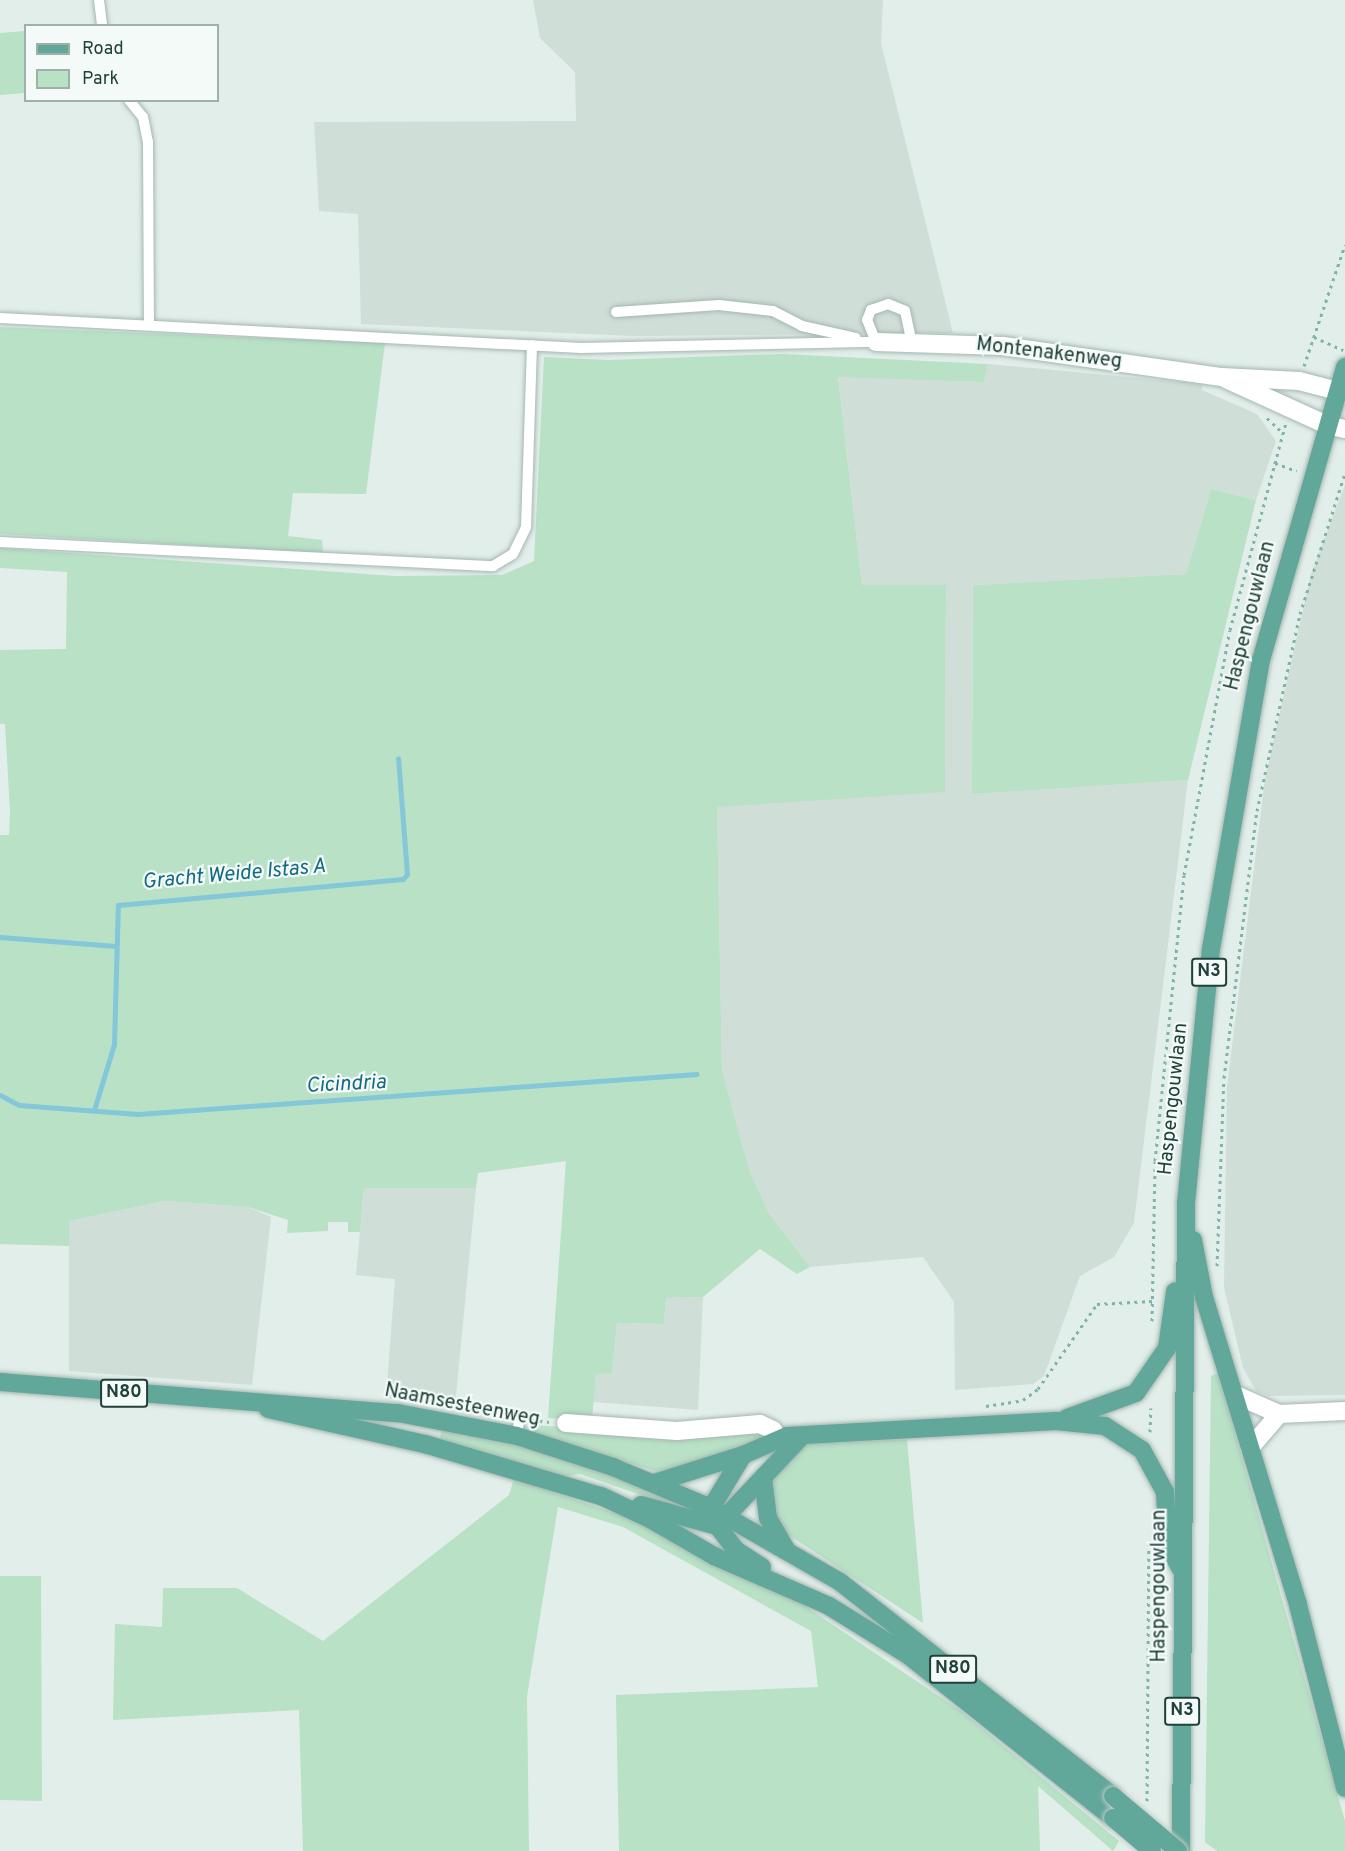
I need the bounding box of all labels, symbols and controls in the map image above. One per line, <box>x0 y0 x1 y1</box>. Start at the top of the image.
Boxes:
legend <box>24 24 219 102</box>
text: Road <box>82 38 124 61</box>
text: Park <box>82 68 119 91</box>
street label: Montenakenweg <box>975 333 1123 375</box>
street label: Haspengouwlaan <box>1221 539 1281 693</box>
water label: Gracht Weide Istas A <box>141 854 327 896</box>
road number: N3 <box>1191 957 1227 987</box>
street label: Haspengouwlaan <box>1154 1022 1194 1176</box>
water label: Cicindria <box>305 1070 387 1100</box>
road number: N80 <box>100 1378 148 1408</box>
street label: Naamsesteenweg <box>382 1379 542 1433</box>
street label: Haspengouwlaan <box>1148 1509 1172 1663</box>
road number: N80 <box>929 1654 977 1684</box>
road number: N3 <box>1164 1696 1200 1726</box>

